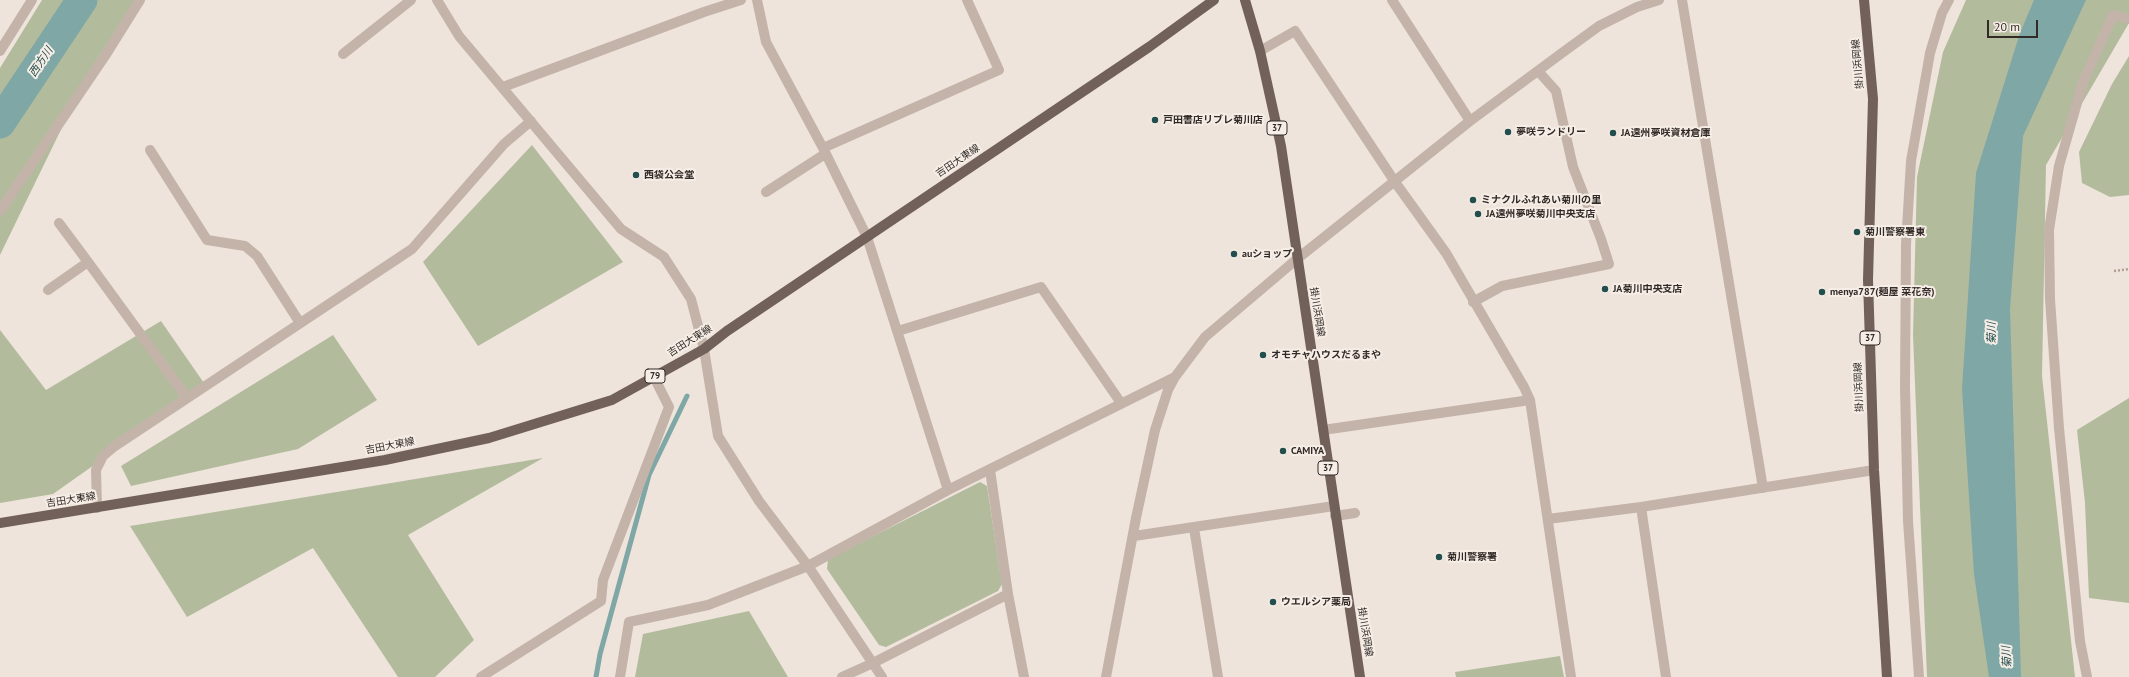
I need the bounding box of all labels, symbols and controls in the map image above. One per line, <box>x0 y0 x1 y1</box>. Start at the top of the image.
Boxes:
scale bar <box>1989 12 2040 38</box>
text: 20 m <box>1994 19 2020 34</box>
street label: 掛川浜岡線 <box>1850 39 1866 89</box>
water label: 西方川 <box>26 45 56 79</box>
place label: 戸田書店リブレ菊川店 <box>1163 114 1263 126</box>
marker: 戸田書店リブレ菊川店 <box>1150 115 1160 125</box>
road number: 37 <box>1267 121 1287 135</box>
place label: 夢咲ランドリー <box>1516 126 1586 138</box>
marker: 夢咲ランドリー <box>1503 127 1513 137</box>
place label: JA遠州夢咲資材倉庫 <box>1621 127 1710 139</box>
marker: JA遠州夢咲資材倉庫 <box>1608 128 1618 138</box>
street label: 吉田大東線 <box>934 142 982 180</box>
place label: 西袋公会堂 <box>644 169 694 181</box>
marker: 西袋公会堂 <box>631 170 641 180</box>
place label: ミナクルふれあい菊川の里 <box>1481 194 1601 206</box>
marker: ミナクルふれあい菊川の里 <box>1468 195 1478 205</box>
place label: JA遠州夢咲菊川中央支店 <box>1486 208 1595 220</box>
marker: JA遠州夢咲菊川中央支店 <box>1473 209 1483 219</box>
place label: 菊川警察署東 <box>1865 226 1925 238</box>
marker: 菊川警察署東 <box>1852 227 1862 237</box>
place label: auショップ <box>1242 248 1292 260</box>
marker: auショップ <box>1229 249 1239 259</box>
place label: JA菊川中央支店 <box>1613 283 1682 295</box>
marker: JA菊川中央支店 <box>1600 284 1610 294</box>
street label: 掛川浜岡線 <box>1307 286 1327 338</box>
place label: menya787(麺屋 菜花奈) <box>1830 286 1934 298</box>
marker: menya787(麺屋 菜花奈) <box>1817 287 1827 297</box>
water label: 菊川 <box>1985 322 1999 344</box>
street label: 吉田大東線 <box>666 323 714 359</box>
road number: 37 <box>1860 331 1880 345</box>
place label: オモチャハウスだるまや <box>1271 349 1381 361</box>
marker: オモチャハウスだるまや <box>1258 350 1268 360</box>
street label: 掛川浜岡線 <box>1852 362 1866 412</box>
road number: 79 <box>645 369 665 383</box>
street label: 吉田大東線 <box>364 435 416 457</box>
place label: CAMIYA <box>1291 445 1324 457</box>
marker: CAMIYA <box>1278 446 1288 456</box>
road number: 37 <box>1318 461 1338 475</box>
street label: 吉田大東線 <box>45 490 97 510</box>
place label: 菊川警察署 <box>1447 551 1497 563</box>
marker: 菊川警察署 <box>1434 552 1444 562</box>
place label: ウエルシア薬局 <box>1281 596 1351 608</box>
marker: ウエルシア薬局 <box>1268 597 1278 607</box>
street label: 掛川浜岡線 <box>1355 606 1375 658</box>
water label: 菊川 <box>2000 646 2014 668</box>

